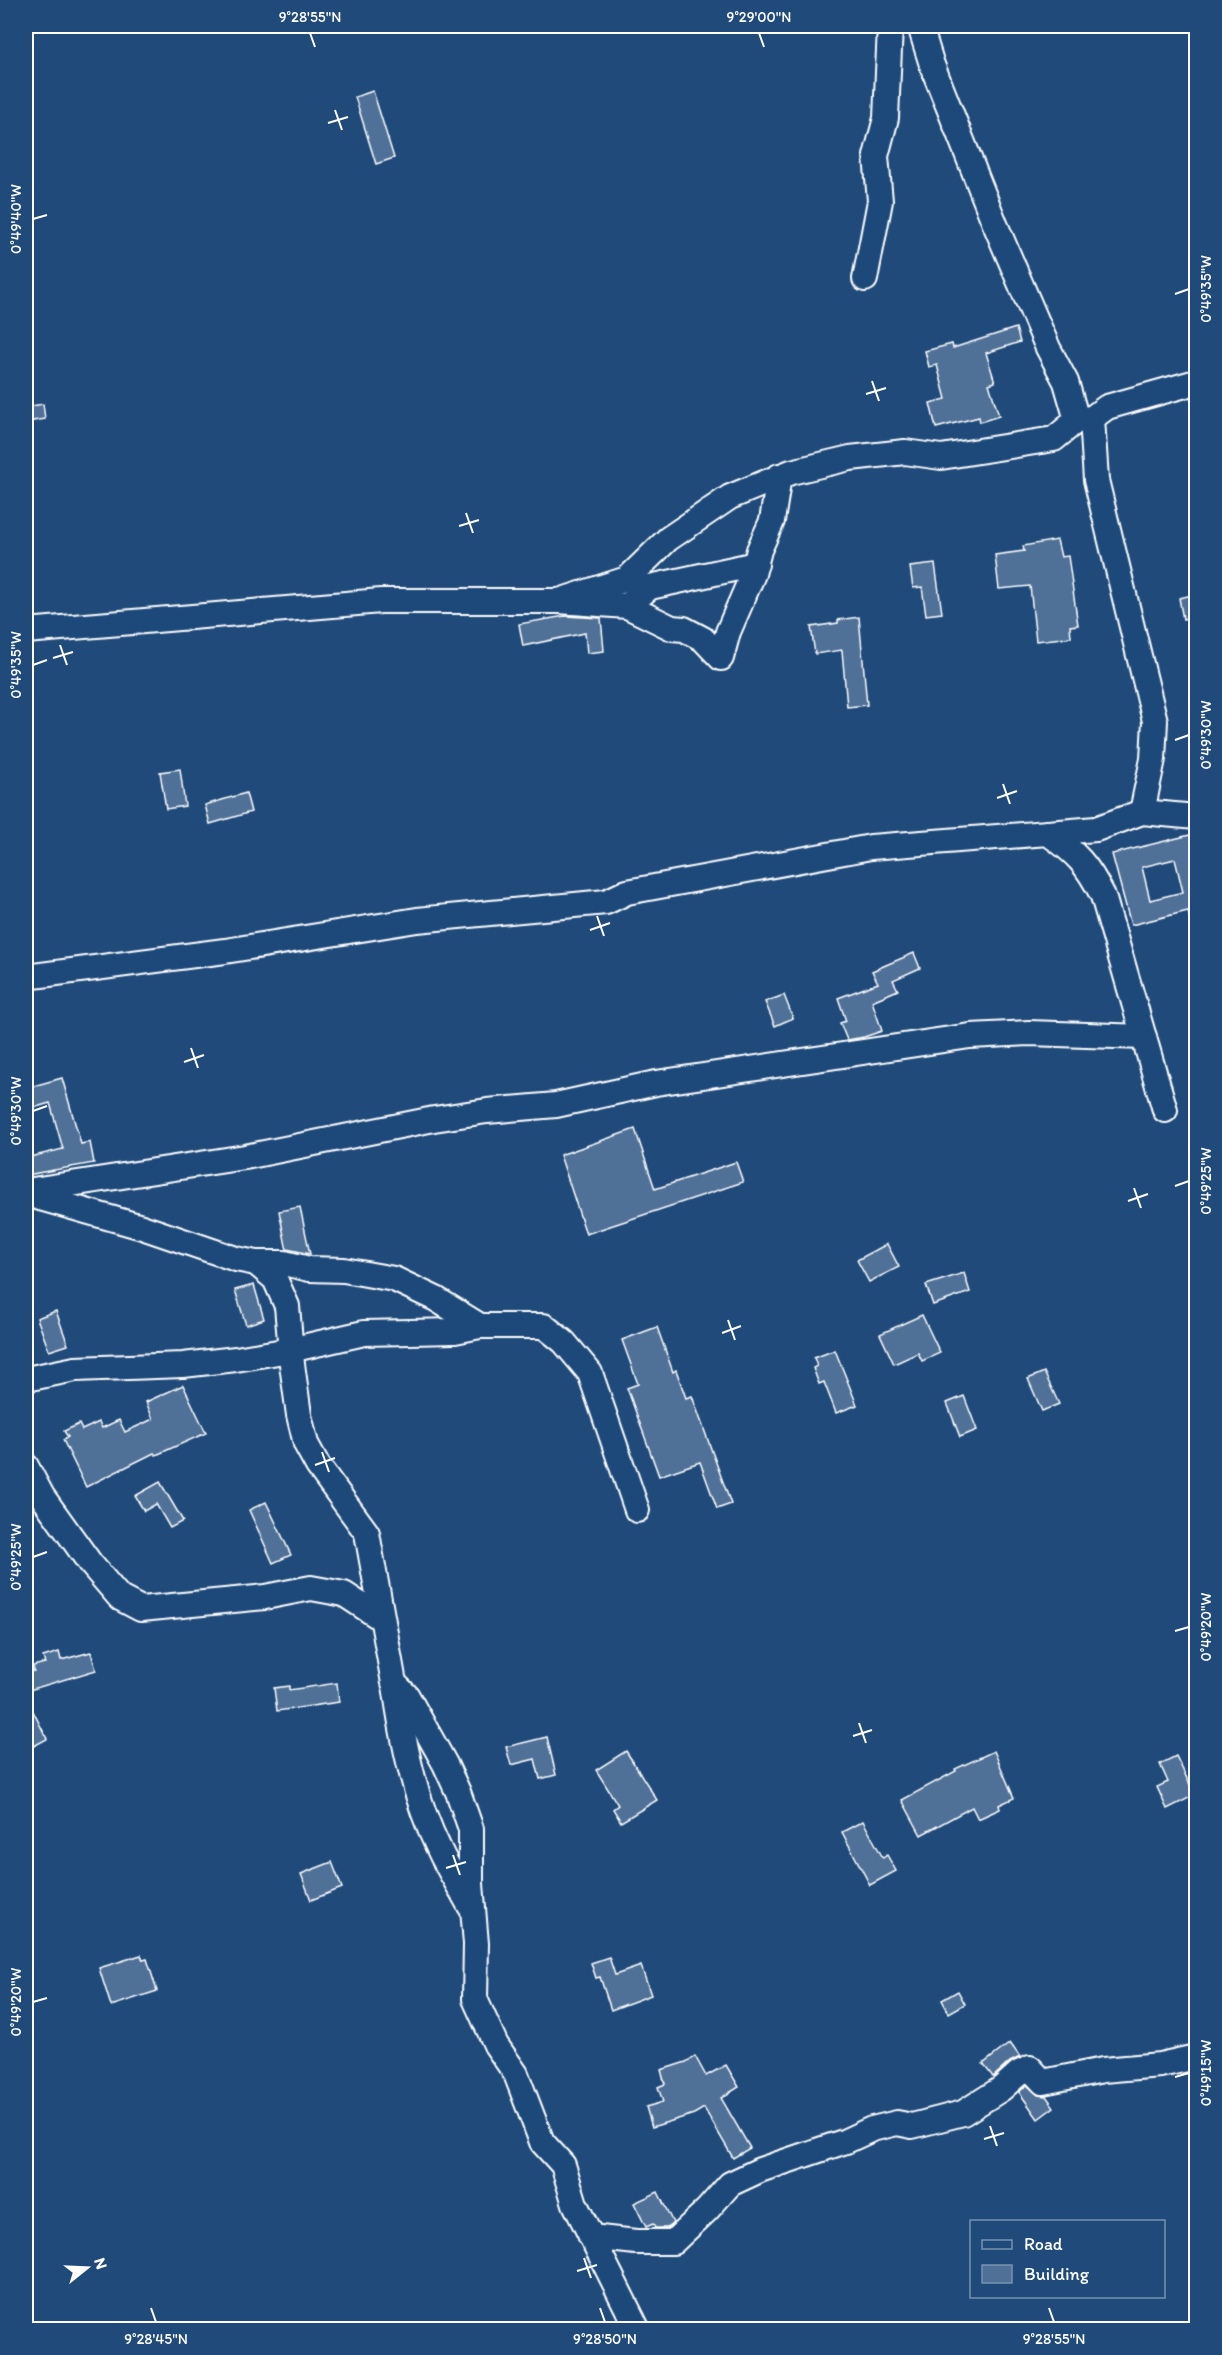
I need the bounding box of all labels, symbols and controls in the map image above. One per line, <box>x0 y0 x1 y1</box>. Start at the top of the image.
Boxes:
text: 9°28'55"N <box>279 8 341 26</box>
text: 9°29'00"N <box>727 8 791 26</box>
text: 0°49'40"W <box>7 184 25 254</box>
text: 0°49'35"W <box>1197 255 1215 323</box>
text: 0°49'35"W <box>7 631 25 699</box>
text: 0°49'30"W <box>1197 700 1215 770</box>
text: 0°49'30"W <box>7 1076 25 1146</box>
text: 0°49'25"W <box>1197 1147 1215 1215</box>
text: 0°49'25"W <box>7 1523 25 1591</box>
text: 0°49'20"W <box>1197 1592 1215 1661</box>
text: 0°49'20"W <box>7 1967 25 2036</box>
text: 0°49'15"W <box>1197 2040 1215 2106</box>
legend <box>970 2220 1165 2298</box>
text: Road <box>1024 2233 1063 2255</box>
north arrow <box>57 2238 117 2298</box>
text: N <box>90 2255 111 2272</box>
text: Building <box>1024 2263 1090 2285</box>
text: 9°28'45"N <box>124 2330 188 2348</box>
text: 9°28'50"N <box>573 2330 637 2348</box>
text: 9°28'55"N <box>1023 2330 1085 2348</box>

